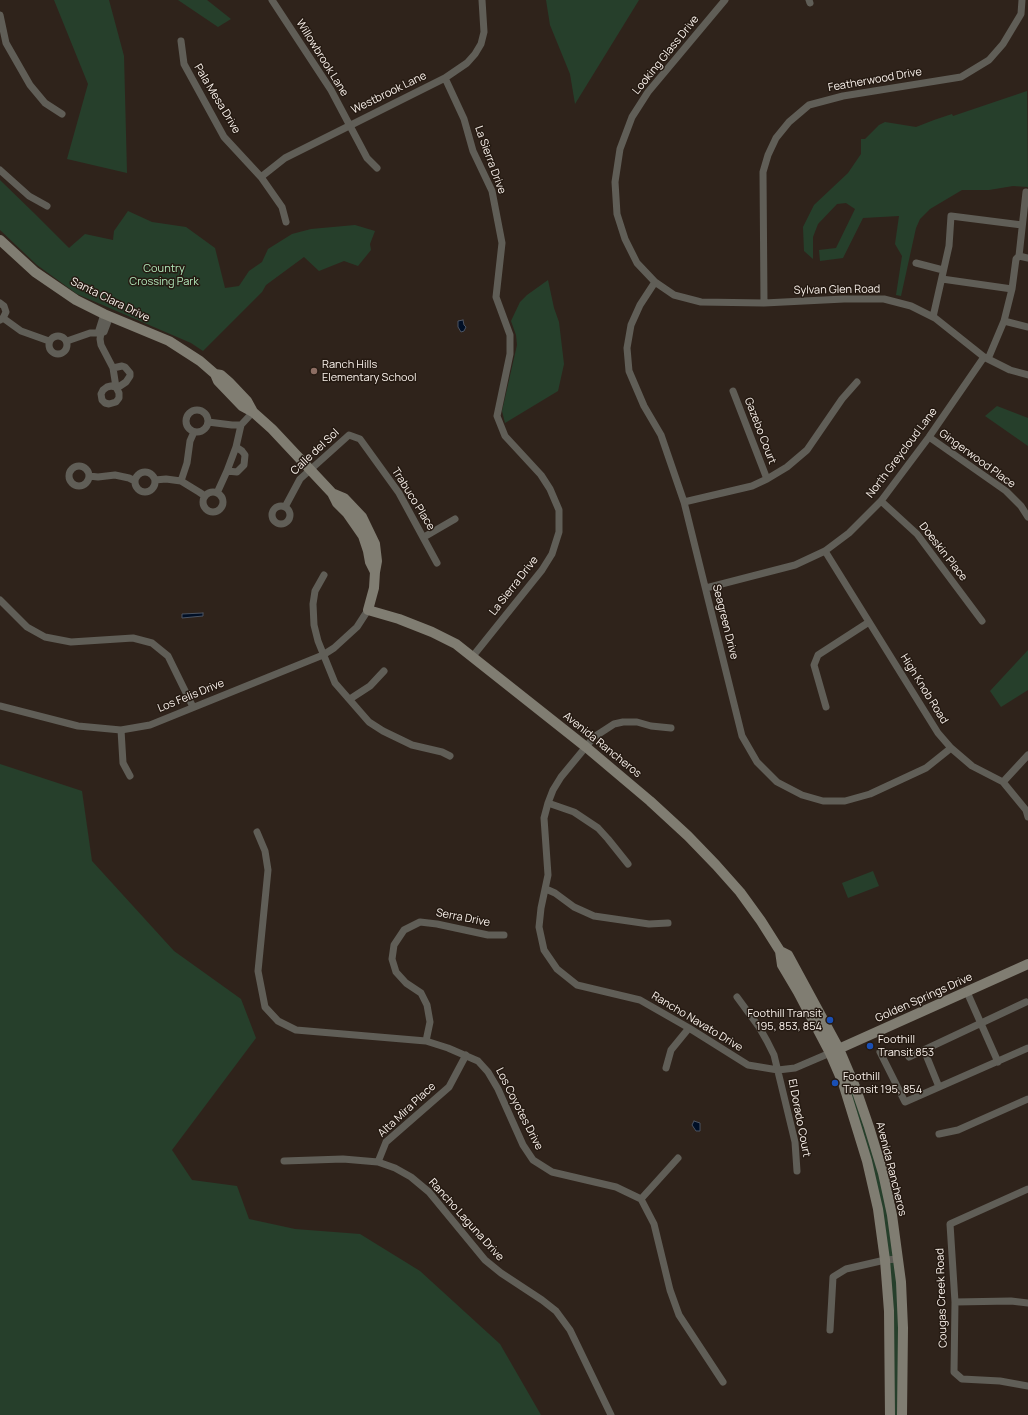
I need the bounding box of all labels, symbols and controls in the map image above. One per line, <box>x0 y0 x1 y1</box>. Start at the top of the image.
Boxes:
street label: Looking Glass Drive <box>630 13 702 97</box>
street label: Willowbrook Lane <box>293 17 351 99</box>
street label: Pala Mesa Drive <box>191 62 243 136</box>
street label: Featherwood Drive <box>827 65 923 95</box>
street label: Westbrook Lane <box>349 69 429 117</box>
street label: La Sierra Drive <box>472 124 508 196</box>
park label: Country Crossing Park <box>129 262 199 288</box>
street label: Santa Clara Drive <box>68 275 152 325</box>
street label: Sylvan Glen Road <box>794 283 880 297</box>
place label: Ranch Hills Elementary School <box>322 358 417 384</box>
marker: Ranch Hills Elementary School <box>309 366 319 376</box>
street label: Gazebo Court <box>741 396 779 466</box>
street label: North Greycloud Lane <box>864 405 940 501</box>
street label: Calle del Sol <box>288 426 342 478</box>
street label: Gingerwood Place <box>936 427 1018 491</box>
street label: Trabuco Place <box>389 465 437 533</box>
street label: Doeskin Place <box>916 520 970 584</box>
street label: La Sierra Drive <box>487 554 541 618</box>
street label: Seagreen Drive <box>709 583 741 661</box>
street label: High Knob Road <box>897 652 951 726</box>
street label: Los Felis Drive <box>156 677 226 715</box>
street label: Avenida Rancheros <box>560 709 644 781</box>
street label: Serra Drive <box>435 906 491 930</box>
street label: Golden Springs Drive <box>873 971 975 1025</box>
street label: Rancho Navato Drive <box>649 989 745 1055</box>
place label: Foothill Transit 195, 853, 854 <box>748 1007 822 1033</box>
marker: Foothill Transit 195, 853, 854 <box>825 1015 835 1025</box>
place label: Foothill Transit 853 <box>878 1033 934 1059</box>
marker: Foothill Transit 853 <box>865 1041 875 1051</box>
street label: Los Coyotes Drive <box>493 1066 545 1152</box>
place label: Foothill Transit 195, 854 <box>843 1070 922 1096</box>
street label: El Dorado Court <box>785 1078 813 1158</box>
marker: Foothill Transit 195, 854 <box>830 1078 840 1088</box>
street label: Alta Mira Place <box>376 1080 438 1140</box>
street label: Avenida Rancheros <box>873 1120 909 1218</box>
street label: Rancho Laguna Drive <box>426 1176 506 1264</box>
street label: Cougas Creek Road <box>934 1248 950 1348</box>

